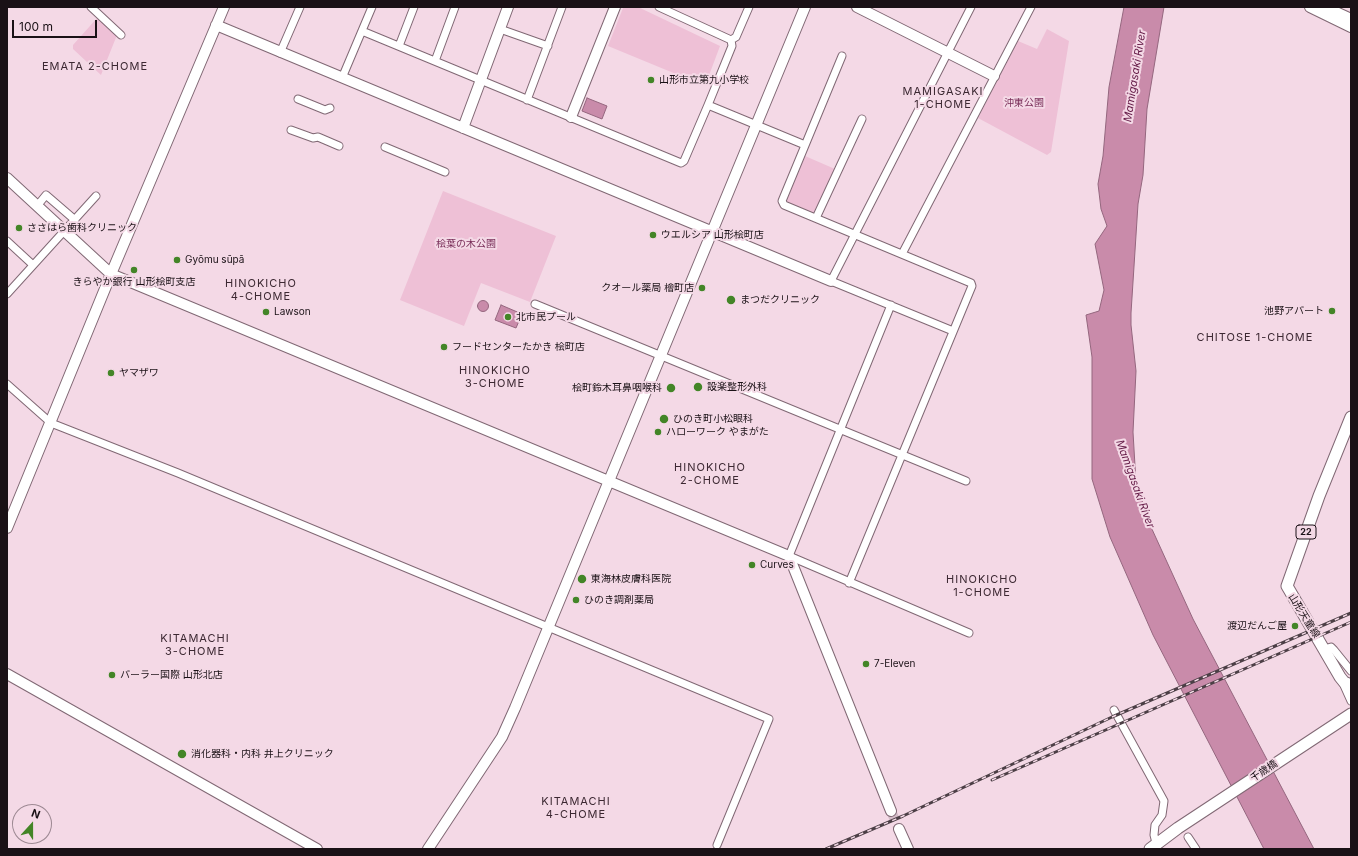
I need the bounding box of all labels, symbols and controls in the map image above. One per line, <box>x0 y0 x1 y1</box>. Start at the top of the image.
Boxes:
scale bar <box>14 12 99 38</box>
text: 100 m <box>19 19 53 34</box>
water label: Mamigasaki River <box>1121 29 1149 123</box>
district label: EMATA 2-CHOME <box>42 60 148 74</box>
place label: 山形市立第九小学校 <box>659 74 749 86</box>
marker: 山形市立第九小学校 <box>646 75 656 85</box>
district label: MAMIGASAKI 1-CHOME <box>903 85 983 111</box>
park label: 沖東公園 <box>1004 97 1044 109</box>
place label: ささはら歯科クリニック <box>27 222 137 234</box>
marker: ささはら歯科クリニック <box>14 223 24 233</box>
place label: ウエルシア 山形桧町店 <box>661 229 764 241</box>
marker: ウエルシア 山形桧町店 <box>648 230 658 240</box>
park label: 桧葉の木公園 <box>436 238 496 250</box>
place label: Gyōmu sūpā <box>185 254 244 266</box>
marker: Gyōmu sūpā <box>172 255 182 265</box>
marker: きらやか銀行 山形桧町支店 <box>129 265 139 275</box>
place label: きらやか銀行 山形桧町支店 <box>73 276 195 288</box>
district label: HINOKICHO 4-CHOME <box>225 277 297 303</box>
place label: クオール薬局 檜町店 <box>601 282 694 294</box>
marker: クオール薬局 檜町店 <box>697 283 707 293</box>
marker: まつだクリニック <box>725 294 737 306</box>
place label: まつだクリニック <box>740 294 820 306</box>
place label: 池野アパート <box>1264 305 1324 317</box>
place label: Lawson <box>274 306 311 318</box>
marker: 池野アパート <box>1327 306 1337 316</box>
marker: Lawson <box>261 307 271 317</box>
place label: 北市民プール <box>516 311 576 323</box>
marker: 北市民プール <box>503 312 513 322</box>
district label: CHITOSE 1-CHOME <box>1197 331 1313 345</box>
place label: フードセンターたかき 桧町店 <box>452 341 585 353</box>
marker: フードセンターたかき 桧町店 <box>439 342 449 352</box>
district label: HINOKICHO 3-CHOME <box>459 364 531 390</box>
place label: ヤマザワ <box>119 367 159 379</box>
marker: ヤマザワ <box>106 368 116 378</box>
marker: 設楽整形外科 <box>692 381 704 393</box>
place label: 設楽整形外科 <box>707 381 767 393</box>
place label: 桧町鈴木耳鼻咽喉科 <box>572 382 662 394</box>
marker: 桧町鈴木耳鼻咽喉科 <box>665 382 677 394</box>
marker: ひのき町小松眼科 <box>658 413 670 425</box>
place label: ひのき町小松眼科 <box>673 413 753 425</box>
place label: ハローワーク やまがた <box>666 426 769 438</box>
marker: ハローワーク やまがた <box>653 427 663 437</box>
water label: Mamigasaki River <box>1113 438 1157 530</box>
district label: HINOKICHO 2-CHOME <box>674 461 746 487</box>
road number: 22 <box>1296 525 1316 539</box>
place label: Curves <box>760 559 794 571</box>
marker: Curves <box>747 560 757 570</box>
marker: 東海林皮膚科医院 <box>576 573 588 585</box>
place label: 東海林皮膚科医院 <box>591 573 671 585</box>
district label: HINOKICHO 1-CHOME <box>946 573 1018 599</box>
street label: 山形天童線 <box>1286 592 1322 640</box>
place label: ひのき調剤薬局 <box>584 594 654 606</box>
marker: ひのき調剤薬局 <box>571 595 581 605</box>
place label: 渡辺だんご屋 <box>1227 620 1287 632</box>
marker: 渡辺だんご屋 <box>1290 621 1300 631</box>
district label: KITAMACHI 3-CHOME <box>160 632 230 658</box>
place label: 7-Eleven <box>874 658 915 670</box>
marker: 7-Eleven <box>861 659 871 669</box>
place label: パーラー国際 山形北店 <box>120 669 223 681</box>
marker: パーラー国際 山形北店 <box>107 670 117 680</box>
marker: 消化器科・内科 井上クリニック <box>176 748 188 760</box>
place label: 消化器科・内科 井上クリニック <box>191 748 334 760</box>
street label: 千歳橋 <box>1248 758 1280 784</box>
district label: KITAMACHI 4-CHOME <box>541 795 611 821</box>
north arrow <box>12 804 52 844</box>
text: N <box>30 806 42 822</box>

